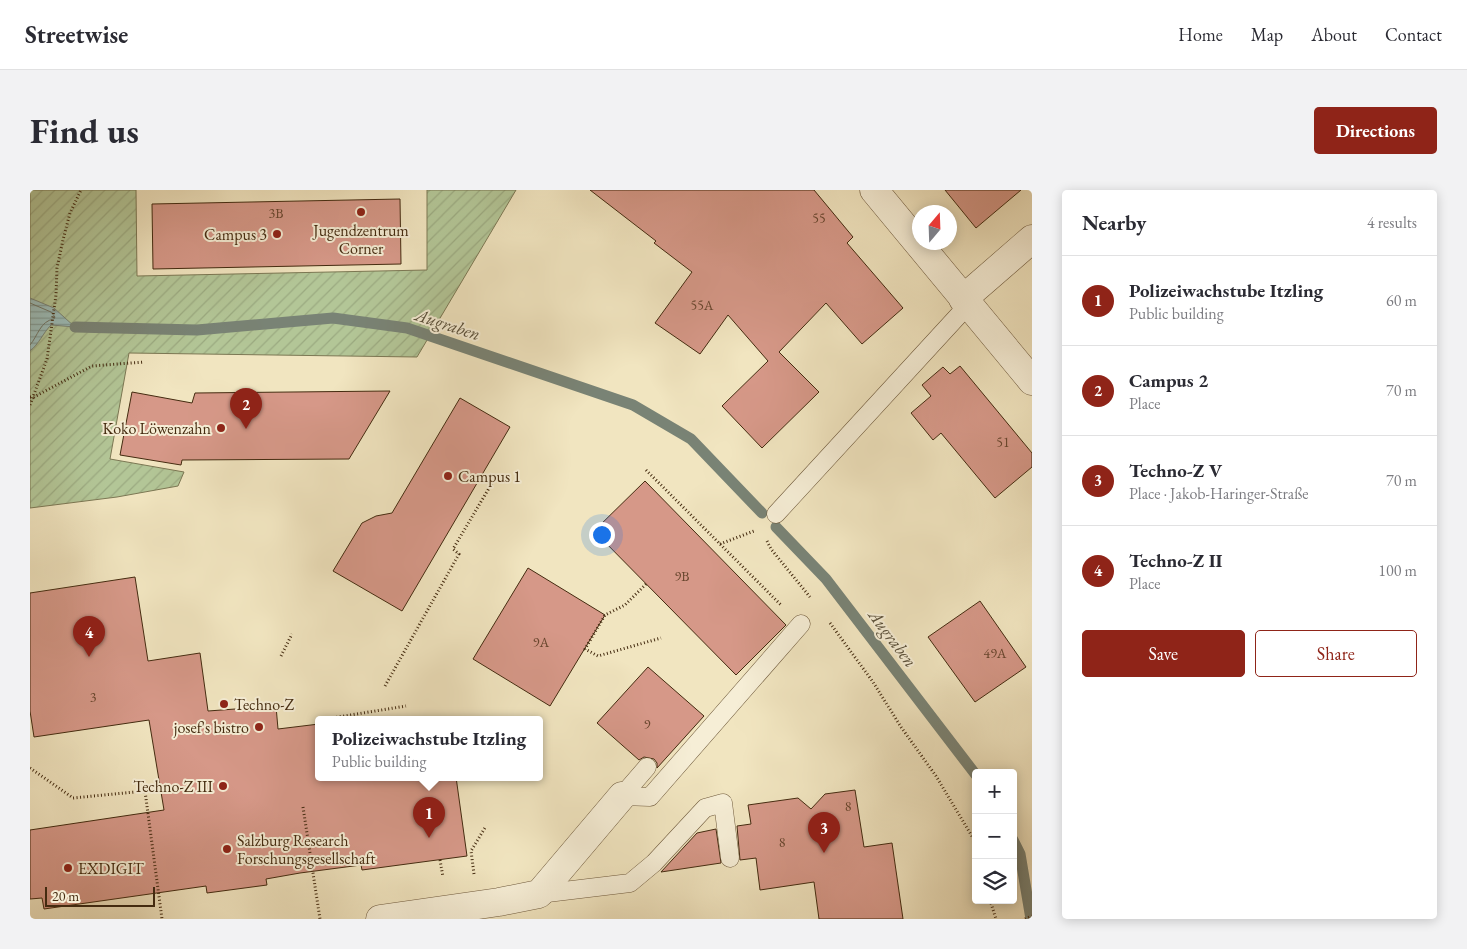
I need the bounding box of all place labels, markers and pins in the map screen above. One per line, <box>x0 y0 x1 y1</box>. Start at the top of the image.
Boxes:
marker: Jugendzentrum Corner <box>355 206 367 218</box>
place label: Jugendzentrum Corner <box>311 220 409 259</box>
place label: Campus 3 <box>204 224 267 245</box>
marker: Campus 3 <box>271 228 283 240</box>
pin: 2 <box>230 388 262 429</box>
place label: Koko Löwenzahn <box>102 418 212 439</box>
marker: Koko Löwenzahn <box>215 422 227 434</box>
place label: Campus 1 <box>458 466 521 487</box>
marker: Campus 1 <box>442 470 454 482</box>
pin: 4 <box>73 616 105 657</box>
place label: Techno-Z <box>234 694 295 715</box>
marker: Techno-Z <box>218 698 230 710</box>
place label: josef's bistro <box>173 717 249 738</box>
marker: josef's bistro <box>253 721 265 733</box>
place label: Techno-Z III <box>133 776 214 797</box>
marker: Techno-Z III <box>217 780 229 792</box>
pin: 1 <box>413 797 445 838</box>
pin: 3 <box>808 812 840 853</box>
place label: Salzburg Research Forschungsgesellschaft <box>237 830 376 869</box>
marker: Salzburg Research Forschungsgesellschaft <box>221 843 233 855</box>
place label: EXDIGIT <box>78 858 144 879</box>
marker: EXDIGIT <box>62 862 74 874</box>

